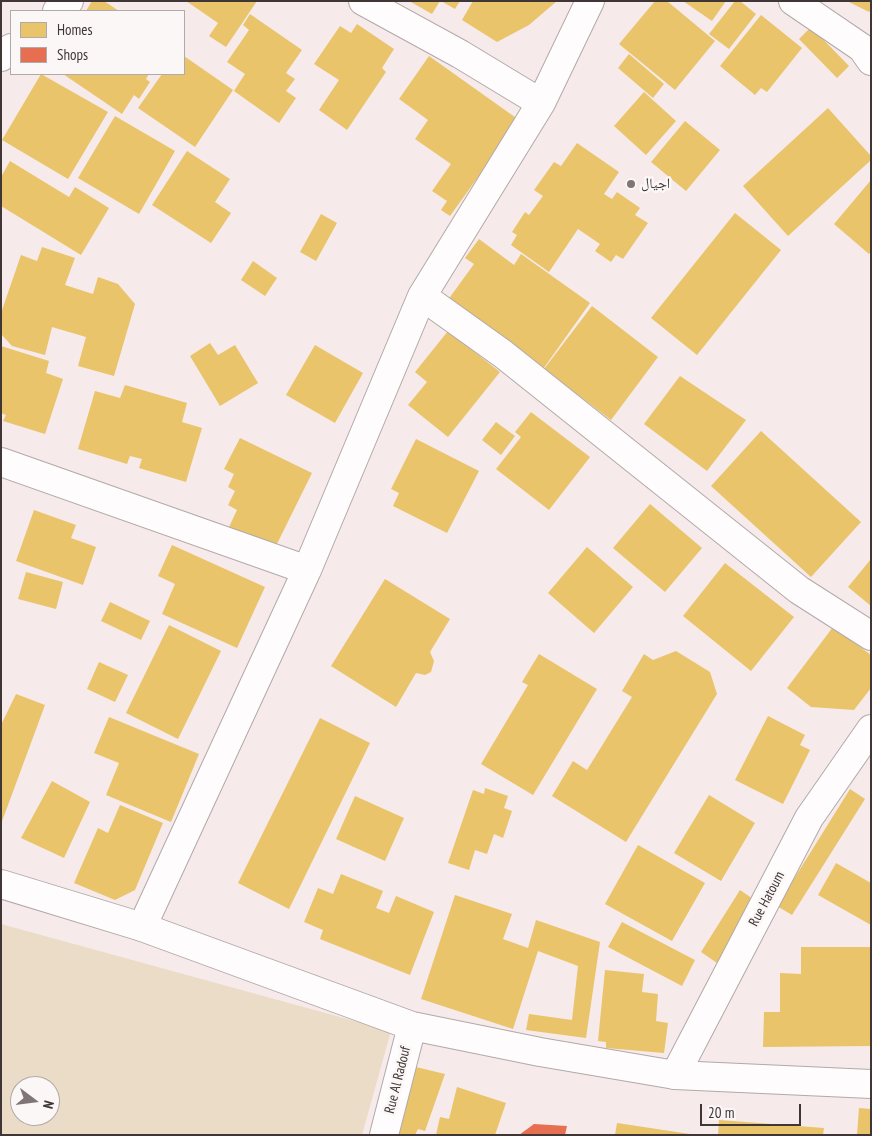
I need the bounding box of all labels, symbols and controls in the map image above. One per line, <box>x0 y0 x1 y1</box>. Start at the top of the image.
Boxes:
legend <box>10 10 185 75</box>
text: Homes <box>57 20 93 39</box>
text: Shops <box>57 45 88 64</box>
place label: اجيال <box>641 176 670 192</box>
marker: اجيال <box>625 178 637 190</box>
street label: Rue Hatoum <box>746 869 788 929</box>
street label: Rue Al Radouf <box>382 1045 414 1115</box>
north arrow <box>10 1076 60 1126</box>
scale bar <box>702 1094 803 1126</box>
text: N <box>39 1099 58 1111</box>
text: 20 m <box>708 1103 734 1122</box>

